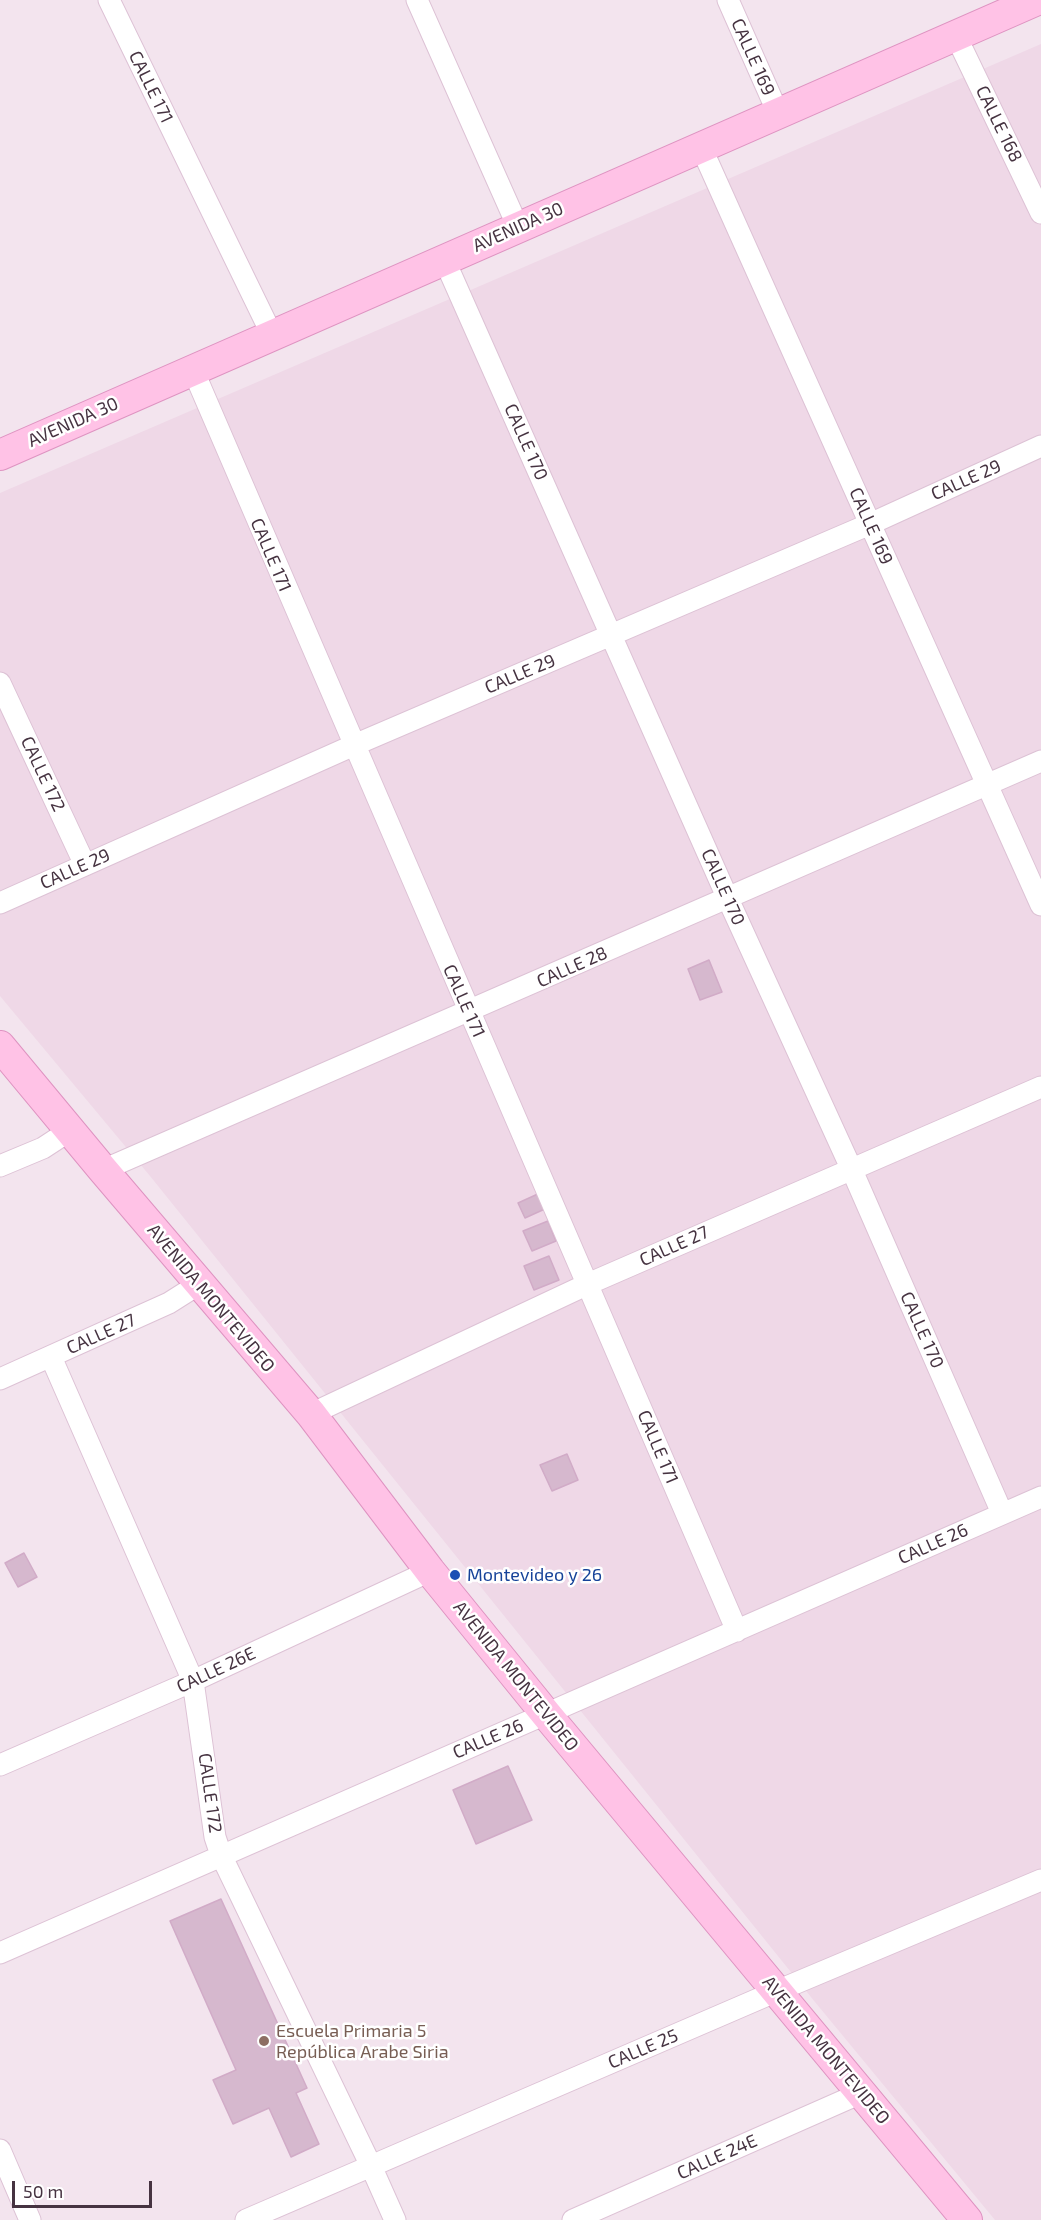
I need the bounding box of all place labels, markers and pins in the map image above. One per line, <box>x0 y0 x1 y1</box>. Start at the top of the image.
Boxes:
place label: Montevideo y 26 <box>467 1564 602 1586</box>
marker: Montevideo y 26 <box>448 1568 462 1582</box>
place label: Escuela Primaria 5 República Arabe Siria <box>276 2020 449 2062</box>
marker: Escuela Primaria 5 República Arabe Siria <box>257 2034 271 2048</box>

